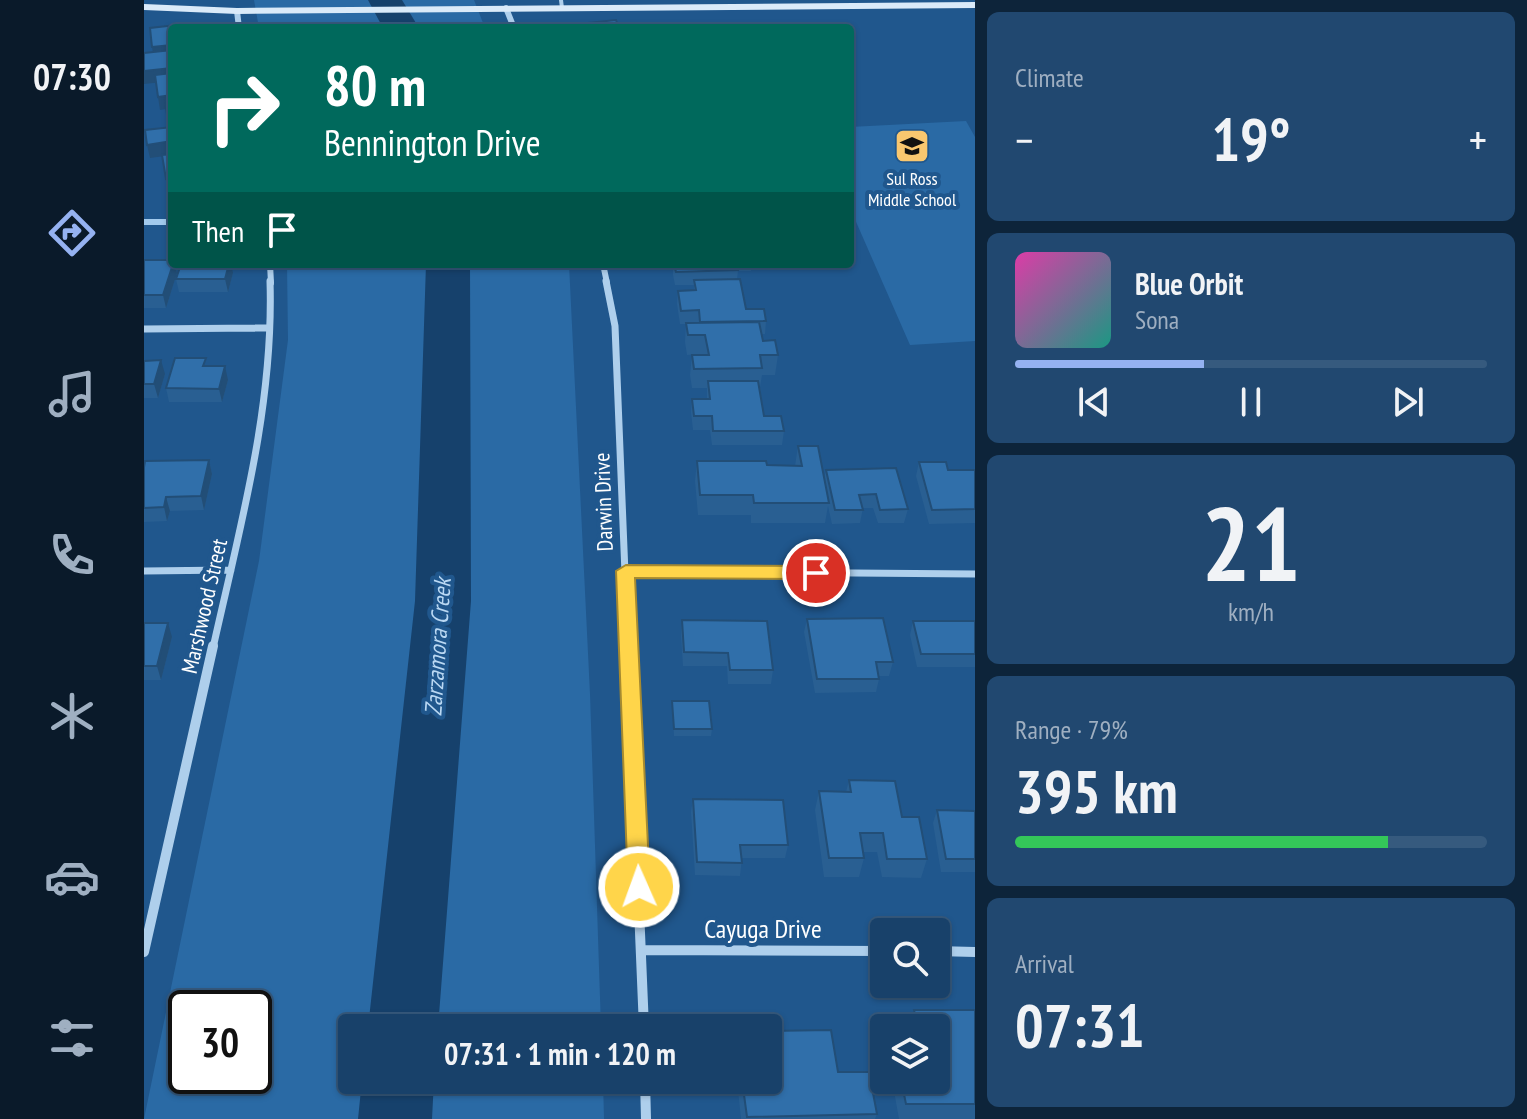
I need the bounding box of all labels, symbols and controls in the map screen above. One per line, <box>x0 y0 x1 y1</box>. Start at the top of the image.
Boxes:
text: 80 m <box>324 49 426 121</box>
text: 07:30 <box>33 53 111 100</box>
icon: right <box>192 56 296 160</box>
text: Climate <box>1015 61 1084 94</box>
text: 19° <box>1211 100 1291 178</box>
text: − <box>1015 111 1033 168</box>
text: + <box>1469 111 1487 168</box>
text: Bennington Drive <box>324 119 541 166</box>
school or university icon: Sul Ross Middle School <box>893 127 931 165</box>
place label: Sul Ross Middle School <box>868 167 957 211</box>
icon: directions <box>44 205 100 261</box>
icon: arrive <box>260 208 304 252</box>
text: Then <box>192 211 244 250</box>
text: Blue Orbit <box>1135 264 1243 303</box>
text: Sona <box>1135 303 1179 336</box>
icon: music <box>44 366 100 422</box>
icon: previous <box>1072 380 1116 424</box>
icon: pause <box>1229 380 1273 424</box>
icon: next <box>1386 380 1430 424</box>
street label: Darwin Drive <box>587 452 619 552</box>
text: 21 <box>1201 475 1301 610</box>
icon: phone <box>44 527 100 583</box>
street label: Marshwood Street <box>175 536 233 676</box>
pin <box>782 539 850 607</box>
icon: arrive <box>794 551 838 595</box>
water label: Zarzamora Creek <box>417 574 458 717</box>
text: km/h <box>1228 595 1274 628</box>
icon: climate <box>44 688 100 744</box>
text: Range · 79% <box>1015 713 1128 746</box>
text: 395 km <box>1015 752 1178 830</box>
position arrow <box>597 845 681 929</box>
icon: car <box>44 849 100 905</box>
street label: Cayuga Drive <box>704 912 822 945</box>
map controls <box>870 918 950 1094</box>
button: search <box>870 918 950 998</box>
text: Arrival <box>1015 947 1074 980</box>
text: 07:31 <box>1015 986 1145 1064</box>
speed limit sign: 30 <box>168 990 272 1094</box>
icon: filters <box>44 1010 100 1066</box>
button: layers <box>870 1014 950 1094</box>
text: 07:31 · 1 min · 120 m <box>444 1034 676 1073</box>

